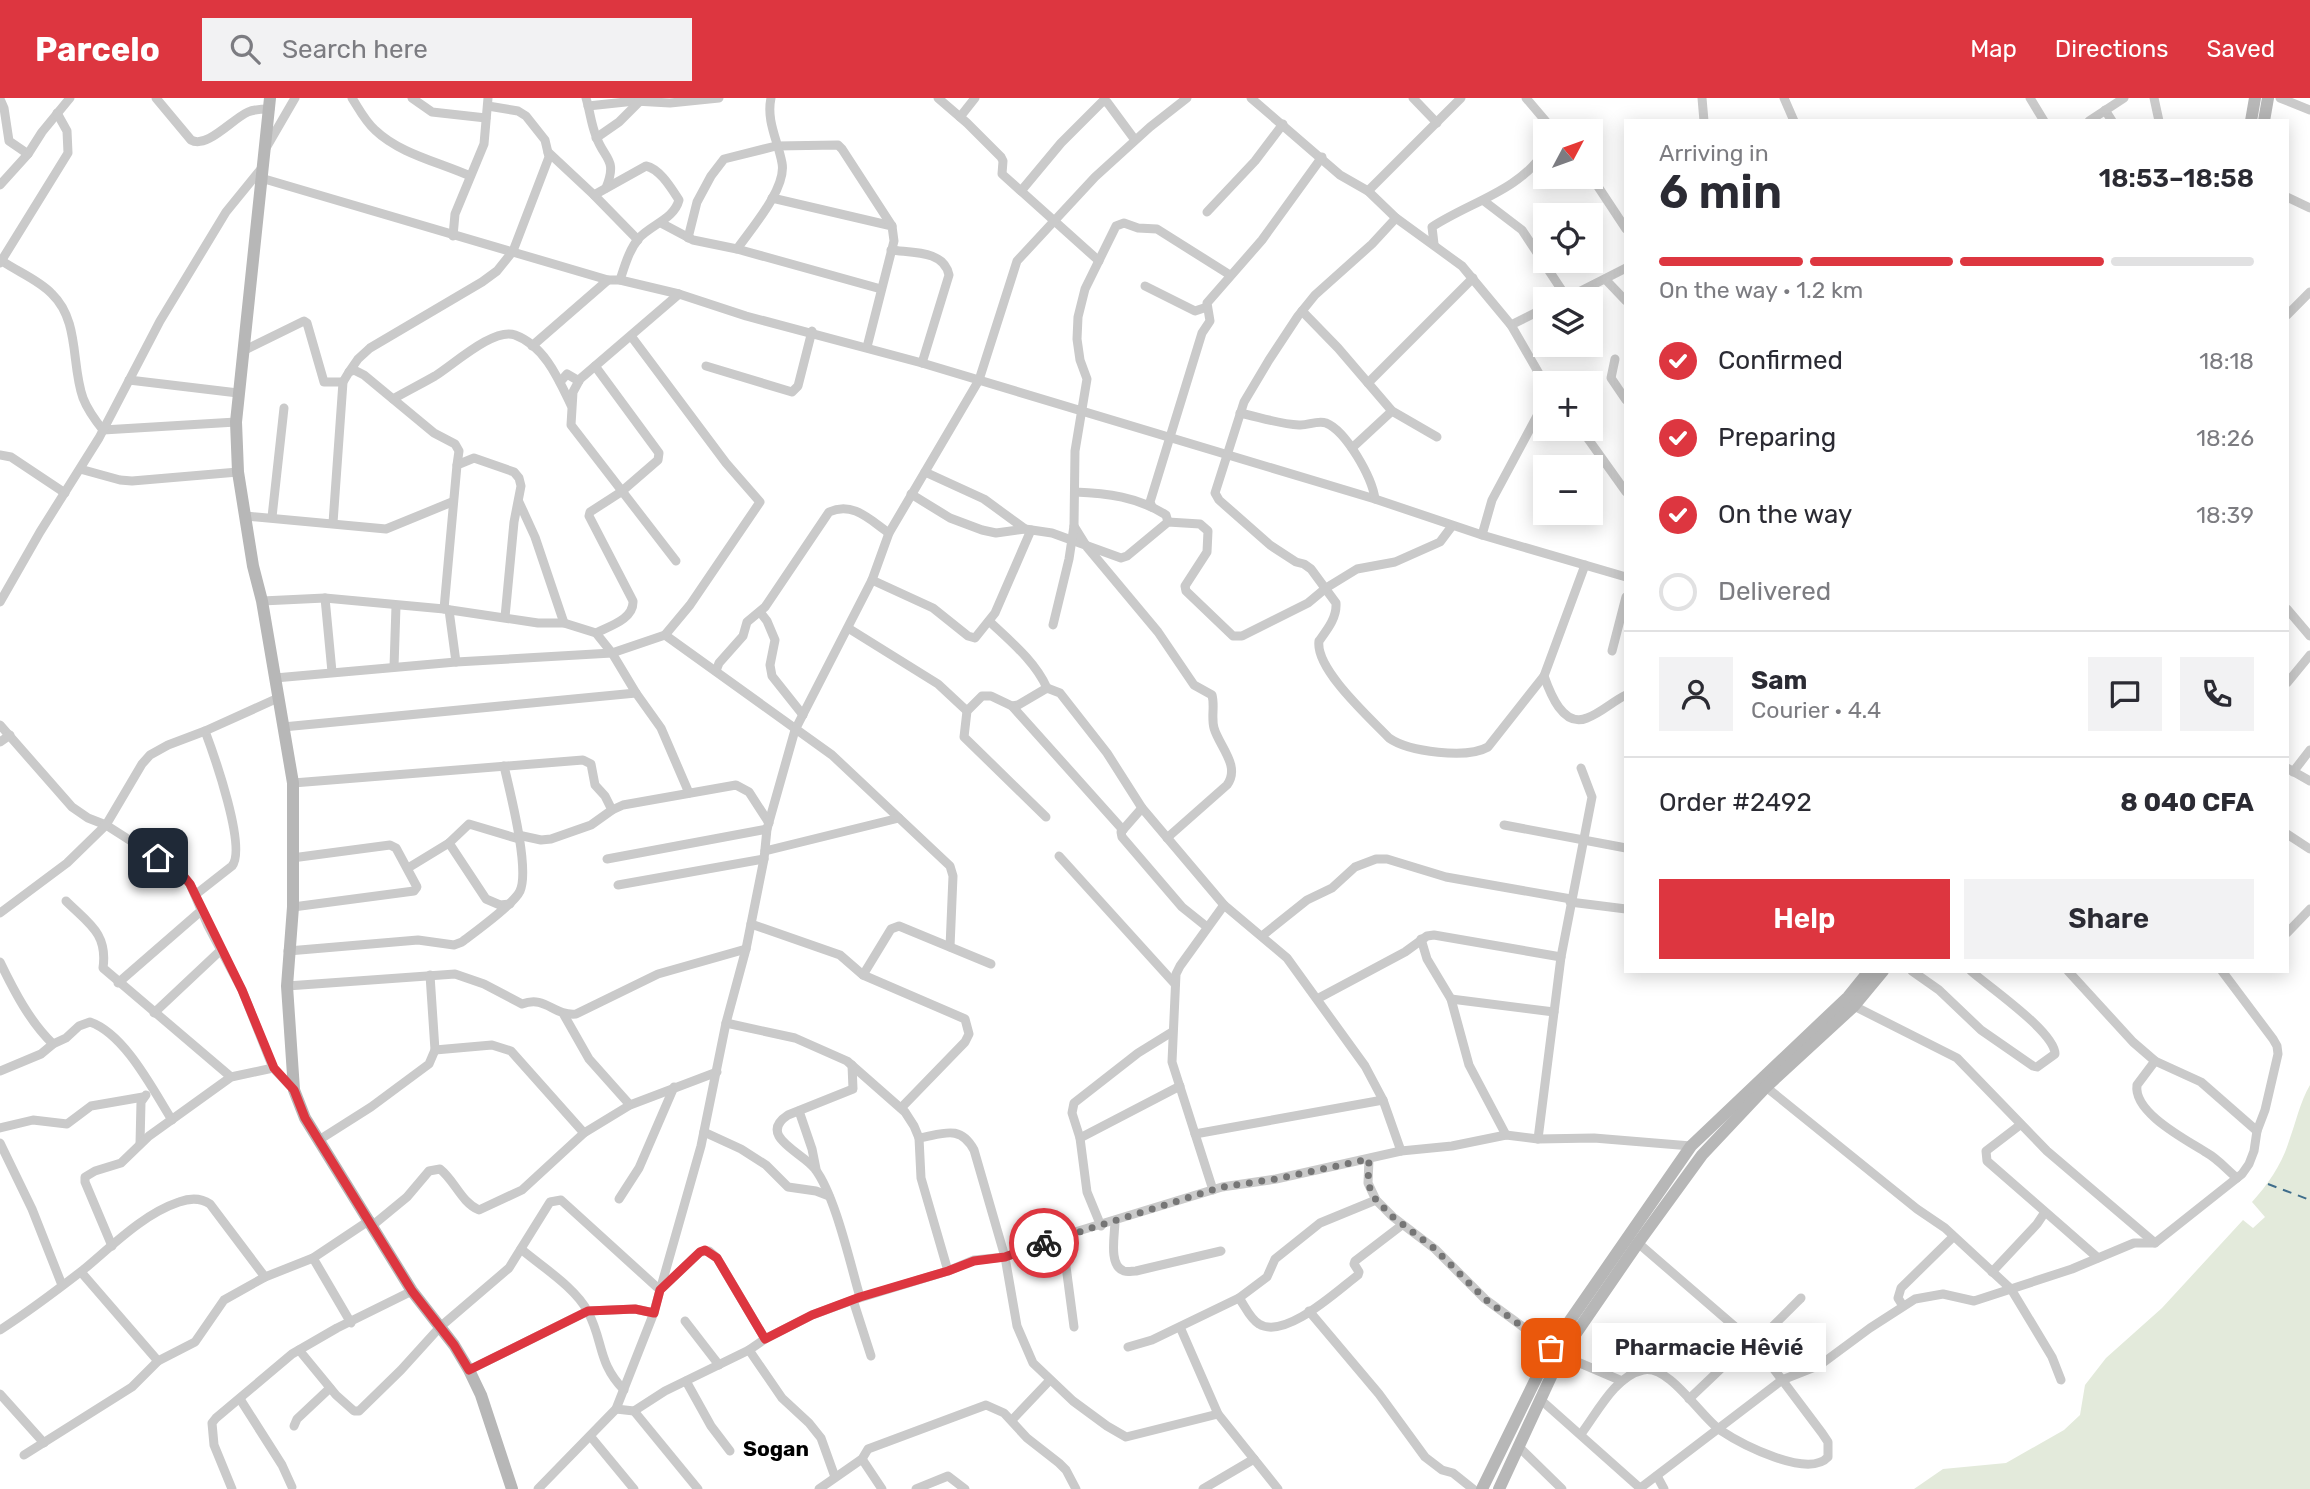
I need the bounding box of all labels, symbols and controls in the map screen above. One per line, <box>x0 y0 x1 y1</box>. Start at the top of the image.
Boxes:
search box <box>202 18 692 81</box>
text: Parcelo <box>35 30 160 69</box>
icon: search <box>226 30 264 68</box>
text: Search here <box>282 34 428 65</box>
text: Map <box>1970 35 2017 63</box>
text: Directions <box>2055 35 2168 63</box>
text: Saved <box>2206 35 2275 63</box>
north arrow <box>1533 119 1603 189</box>
map controls <box>1533 119 1603 525</box>
text: Arriving in <box>1659 139 1769 167</box>
text: 18:53–18:58 <box>2099 163 2254 194</box>
text: 6 min <box>1659 165 1782 220</box>
button: locate <box>1533 203 1603 273</box>
text: On the way · 1.2 km <box>1659 276 1863 304</box>
button: layers <box>1533 287 1603 357</box>
icon: check <box>1659 342 1697 380</box>
text: Confirmed <box>1718 345 1843 376</box>
text: 18:18 <box>2199 347 2254 375</box>
button: + <box>1533 371 1603 441</box>
icon: check <box>1659 419 1697 457</box>
text: Preparing <box>1718 422 1836 453</box>
text: 18:26 <box>2196 424 2254 452</box>
button: − <box>1533 455 1603 525</box>
icon: check <box>1659 496 1697 534</box>
text: On the way <box>1718 499 1852 530</box>
text: 18:39 <box>2196 501 2254 529</box>
text: Delivered <box>1718 576 1831 607</box>
button: person <box>1659 657 1733 731</box>
button: chat <box>2088 657 2162 731</box>
button: phone <box>2180 657 2254 731</box>
text: Sam <box>1751 665 1807 696</box>
text: Courier · 4.4 <box>1751 696 1881 724</box>
text: Order #2492 <box>1659 787 1812 818</box>
text: 8 040 CFA <box>2120 787 2254 818</box>
pin <box>128 828 188 888</box>
icon: home <box>139 839 177 877</box>
button: Help <box>1659 879 1950 959</box>
button: Share <box>1964 879 2254 959</box>
courier <box>1009 1208 1079 1278</box>
icon: bike <box>1025 1224 1063 1262</box>
pin <box>1521 1318 1581 1378</box>
callout: Pharmacie Hêvié <box>1593 1324 1828 1372</box>
icon: bag <box>1532 1329 1570 1367</box>
text: Pharmacie Hêvié <box>1615 1333 1803 1361</box>
district label: Sogan <box>743 1436 809 1461</box>

